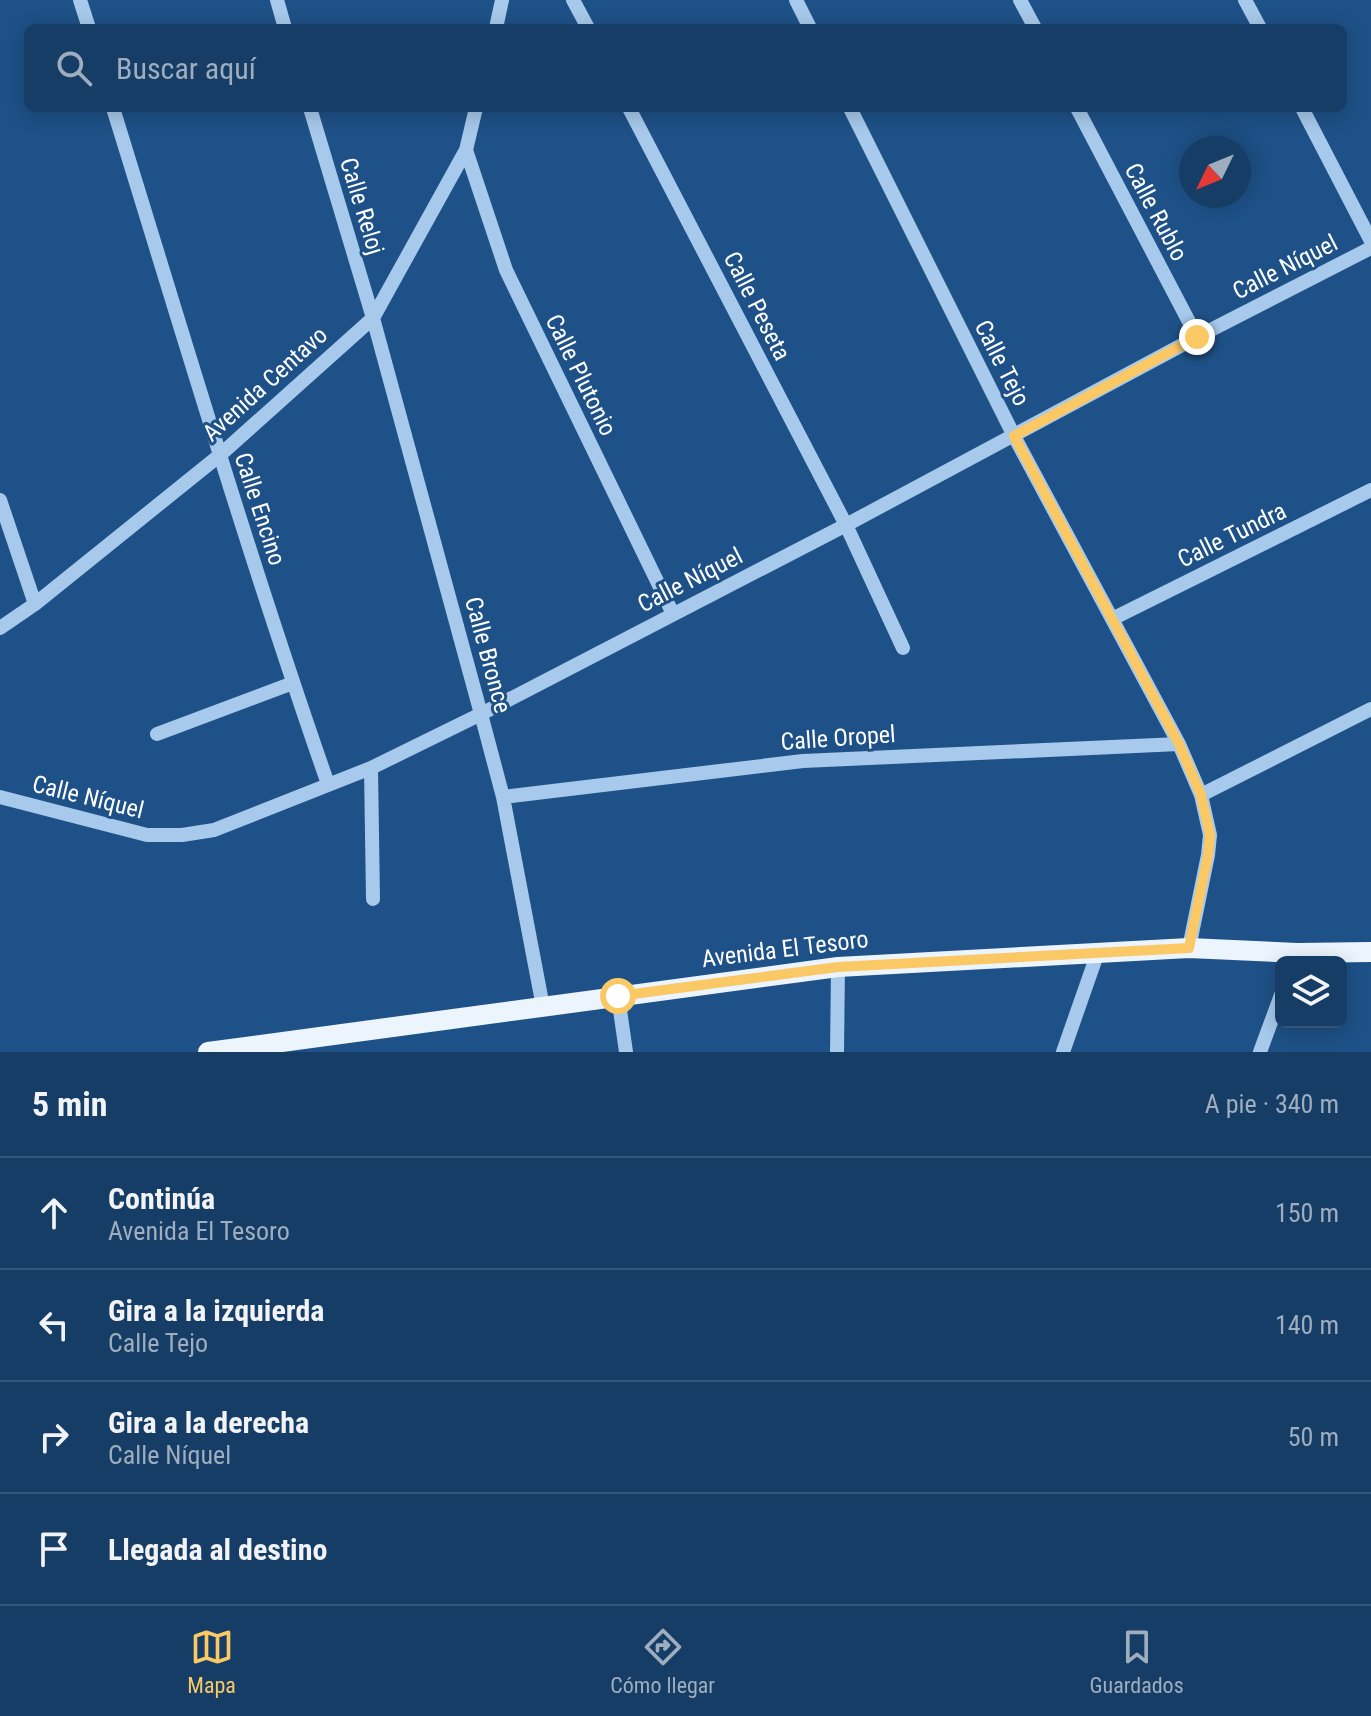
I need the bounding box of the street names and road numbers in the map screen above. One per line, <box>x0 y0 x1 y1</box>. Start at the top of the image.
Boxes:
street label: Calle Reloj <box>334 154 390 258</box>
street label: Calle Rublo <box>1119 158 1193 266</box>
street label: Calle Níquel <box>1228 229 1342 305</box>
street label: Calle Peseta <box>718 247 796 365</box>
street label: Calle Plutonio <box>540 310 622 440</box>
street label: Calle Tejo <box>969 315 1035 411</box>
street label: Avenida Centavo <box>197 321 333 447</box>
street label: Calle Encino <box>229 449 291 569</box>
street label: Calle Tundra <box>1173 497 1291 573</box>
street label: Calle Níquel <box>633 542 747 618</box>
street label: Calle Bronce <box>459 594 517 716</box>
street label: Calle Oropel <box>780 720 896 756</box>
street label: Calle Níquel <box>29 770 147 824</box>
street label: Avenida El Tesoro <box>700 925 870 973</box>

